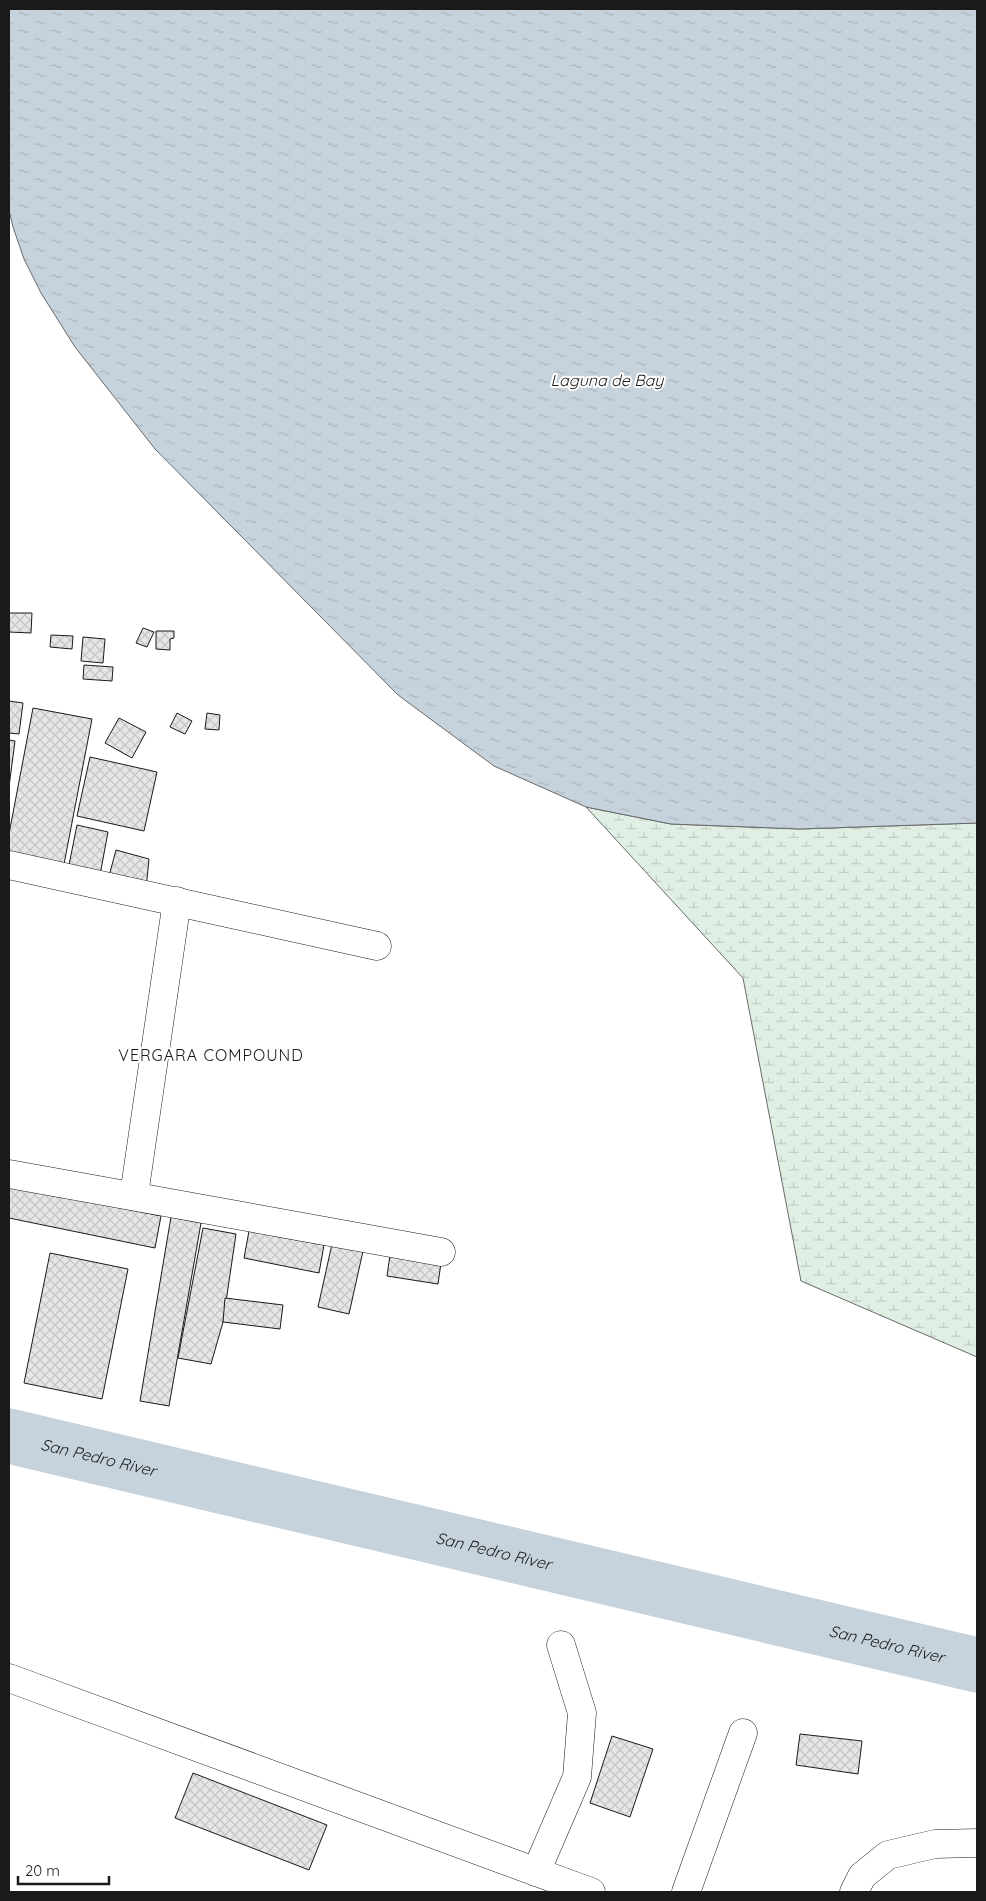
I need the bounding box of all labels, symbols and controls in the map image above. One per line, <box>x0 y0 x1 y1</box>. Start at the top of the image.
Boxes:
water label: Laguna de Bay <box>551 370 664 390</box>
district label: VERGARA COMPOUND <box>118 1045 304 1065</box>
water label: San Pedro River <box>39 1434 160 1481</box>
water label: San Pedro River <box>434 1527 555 1574</box>
water label: San Pedro River <box>827 1620 948 1667</box>
scale bar <box>18 1854 109 1886</box>
text: 20 m <box>25 1861 60 1880</box>

